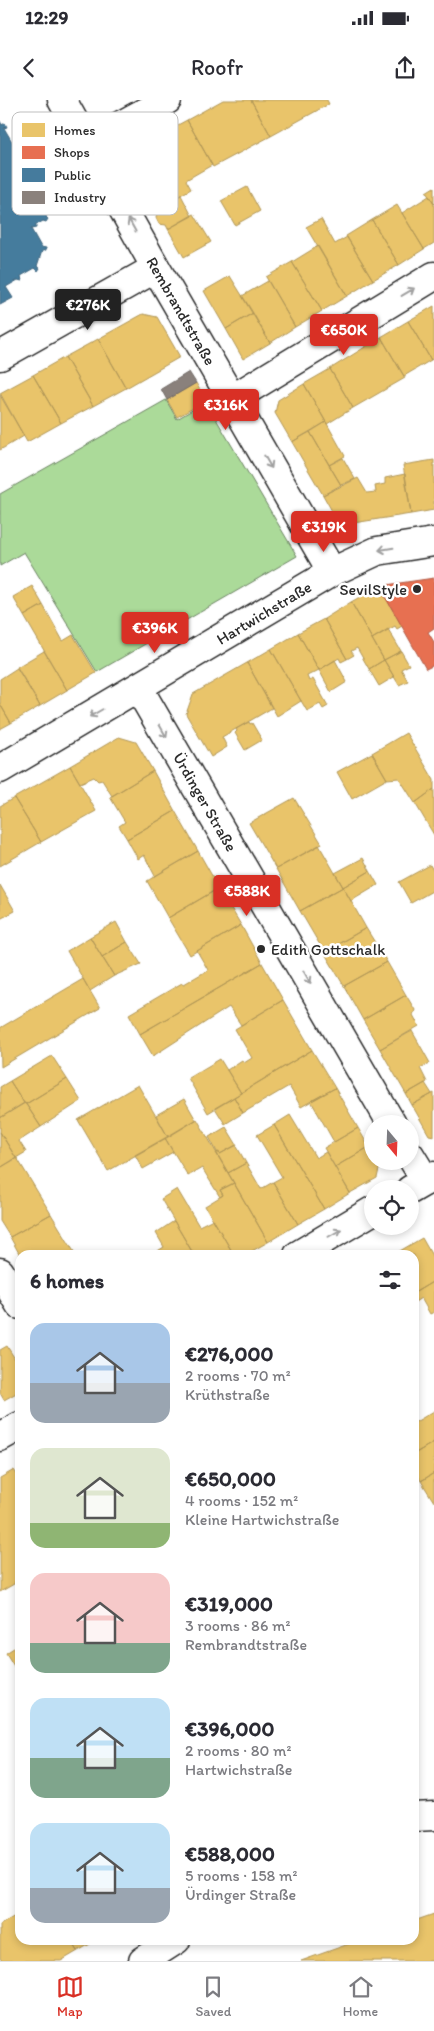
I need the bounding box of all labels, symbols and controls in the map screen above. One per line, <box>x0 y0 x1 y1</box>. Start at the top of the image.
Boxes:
text: 12:29 <box>25 6 68 29</box>
icon: back <box>15 54 43 82</box>
text: Roofr <box>191 54 243 81</box>
icon: share <box>391 54 419 82</box>
legend <box>12 112 178 215</box>
text: Homes <box>54 122 96 139</box>
text: Shops <box>54 144 90 161</box>
text: Public <box>54 167 92 184</box>
text: Industry <box>54 189 106 206</box>
one-way arrow <box>127 219 137 233</box>
street label: Rembrandtstraße <box>142 253 220 369</box>
one-way arrow <box>401 287 415 298</box>
pin: €276K <box>53 288 123 331</box>
text: €276K <box>66 295 110 314</box>
pin: €650K <box>309 314 379 356</box>
text: €650K <box>321 320 367 339</box>
pin: €316K <box>191 388 261 431</box>
text: €316K <box>204 395 248 414</box>
one-way arrow <box>263 454 273 469</box>
pin: €319K <box>289 510 359 553</box>
text: €319K <box>302 517 346 536</box>
one-way arrow <box>378 545 394 555</box>
street label: Hartwichstraße <box>213 577 315 649</box>
place label: SevilStyle <box>340 580 407 599</box>
marker: SevilStyle <box>411 583 423 595</box>
pin: €396K <box>120 612 190 654</box>
text: €396K <box>133 618 177 637</box>
one-way arrow <box>89 708 104 718</box>
one-way arrow <box>158 723 168 738</box>
street label: Ürdinger Straße <box>169 749 241 855</box>
pin: €588K <box>212 874 282 917</box>
text: €588K <box>224 881 270 900</box>
place label: Edith Gottschalk <box>271 940 385 959</box>
marker: Edith Gottschalk <box>255 943 267 955</box>
one-way arrow <box>302 969 312 983</box>
north arrow <box>364 1115 419 1170</box>
map controls <box>364 1115 419 1235</box>
button: locate <box>364 1180 419 1235</box>
one-way arrow <box>327 1227 341 1237</box>
icon: filters <box>376 1266 404 1294</box>
text: 6 homes <box>30 1268 104 1293</box>
text: €276,000 <box>185 1341 273 1366</box>
icon: home <box>70 1343 130 1403</box>
text: 2 rooms · 70 m² <box>185 1366 291 1385</box>
text: Krüthstraße <box>185 1385 270 1404</box>
text: €650,000 <box>185 1466 276 1491</box>
icon: home <box>70 1468 130 1528</box>
text: 4 rooms · 152 m² <box>185 1491 298 1510</box>
text: Kleine Hartwichstraße <box>185 1510 339 1529</box>
text: €319,000 <box>185 1591 273 1616</box>
icon: home <box>70 1593 130 1653</box>
text: 3 rooms · 86 m² <box>185 1616 290 1635</box>
text: Rembrandtstraße <box>185 1635 307 1654</box>
text: €396,000 <box>185 1716 274 1741</box>
icon: home <box>70 1718 130 1778</box>
text: 2 rooms · 80 m² <box>185 1741 291 1760</box>
text: Hartwichstraße <box>185 1760 292 1779</box>
text: €588,000 <box>185 1841 275 1866</box>
icon: home <box>70 1843 130 1903</box>
text: 5 rooms · 158 m² <box>185 1866 297 1885</box>
text: Ürdinger Straße <box>185 1885 296 1904</box>
tab: Map <box>56 1973 84 2020</box>
tab: Saved <box>195 1973 231 2020</box>
tab: Home <box>343 1973 378 2020</box>

